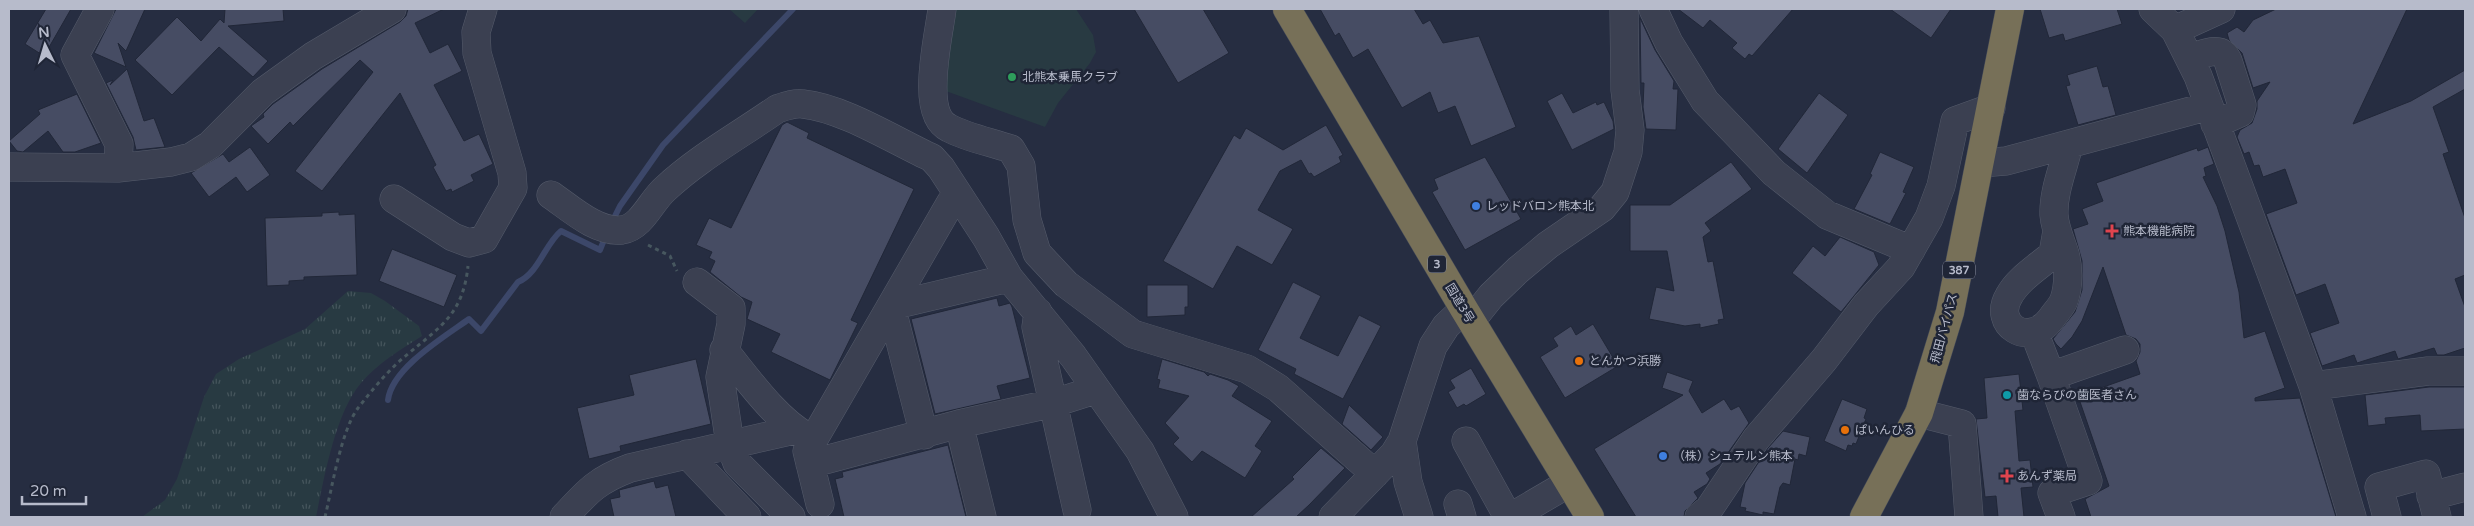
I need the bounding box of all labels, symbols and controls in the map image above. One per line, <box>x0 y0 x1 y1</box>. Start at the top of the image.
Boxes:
north arrow <box>20 20 70 70</box>
text: N <box>38 24 50 42</box>
place label: 北熊本乗馬クラブ <box>1022 70 1118 84</box>
marker: 北熊本乗馬クラブ <box>1006 71 1018 83</box>
place label: レッドバロン熊本北 <box>1486 199 1594 213</box>
marker: レッドバロン熊本北 <box>1470 200 1482 212</box>
marker: 熊本機能病院 <box>2105 224 2119 238</box>
place label: 熊本機能病院 <box>2123 224 2195 238</box>
road number: 3 <box>1428 255 1446 272</box>
road number: 387 <box>1943 262 1975 278</box>
street label: 国道3号 <box>1443 281 1477 325</box>
street label: 飛田バイパス <box>1928 292 1960 364</box>
place label: とんかつ浜勝 <box>1589 354 1661 368</box>
marker: とんかつ浜勝 <box>1573 355 1585 367</box>
place label: 歯ならびの歯医者さん <box>2017 388 2137 402</box>
marker: 歯ならびの歯医者さん <box>2001 389 2013 401</box>
place label: ぱいんひる <box>1855 423 1915 437</box>
marker: ぱいんひる <box>1839 424 1851 436</box>
place label: （株）シュテルン熊本 <box>1673 449 1793 463</box>
marker: （株）シュテルン熊本 <box>1657 450 1669 462</box>
place label: あんず薬局 <box>2017 469 2077 483</box>
marker: あんず薬局 <box>2001 470 2013 482</box>
scale bar <box>22 474 86 506</box>
text: 20 m <box>30 482 67 500</box>

